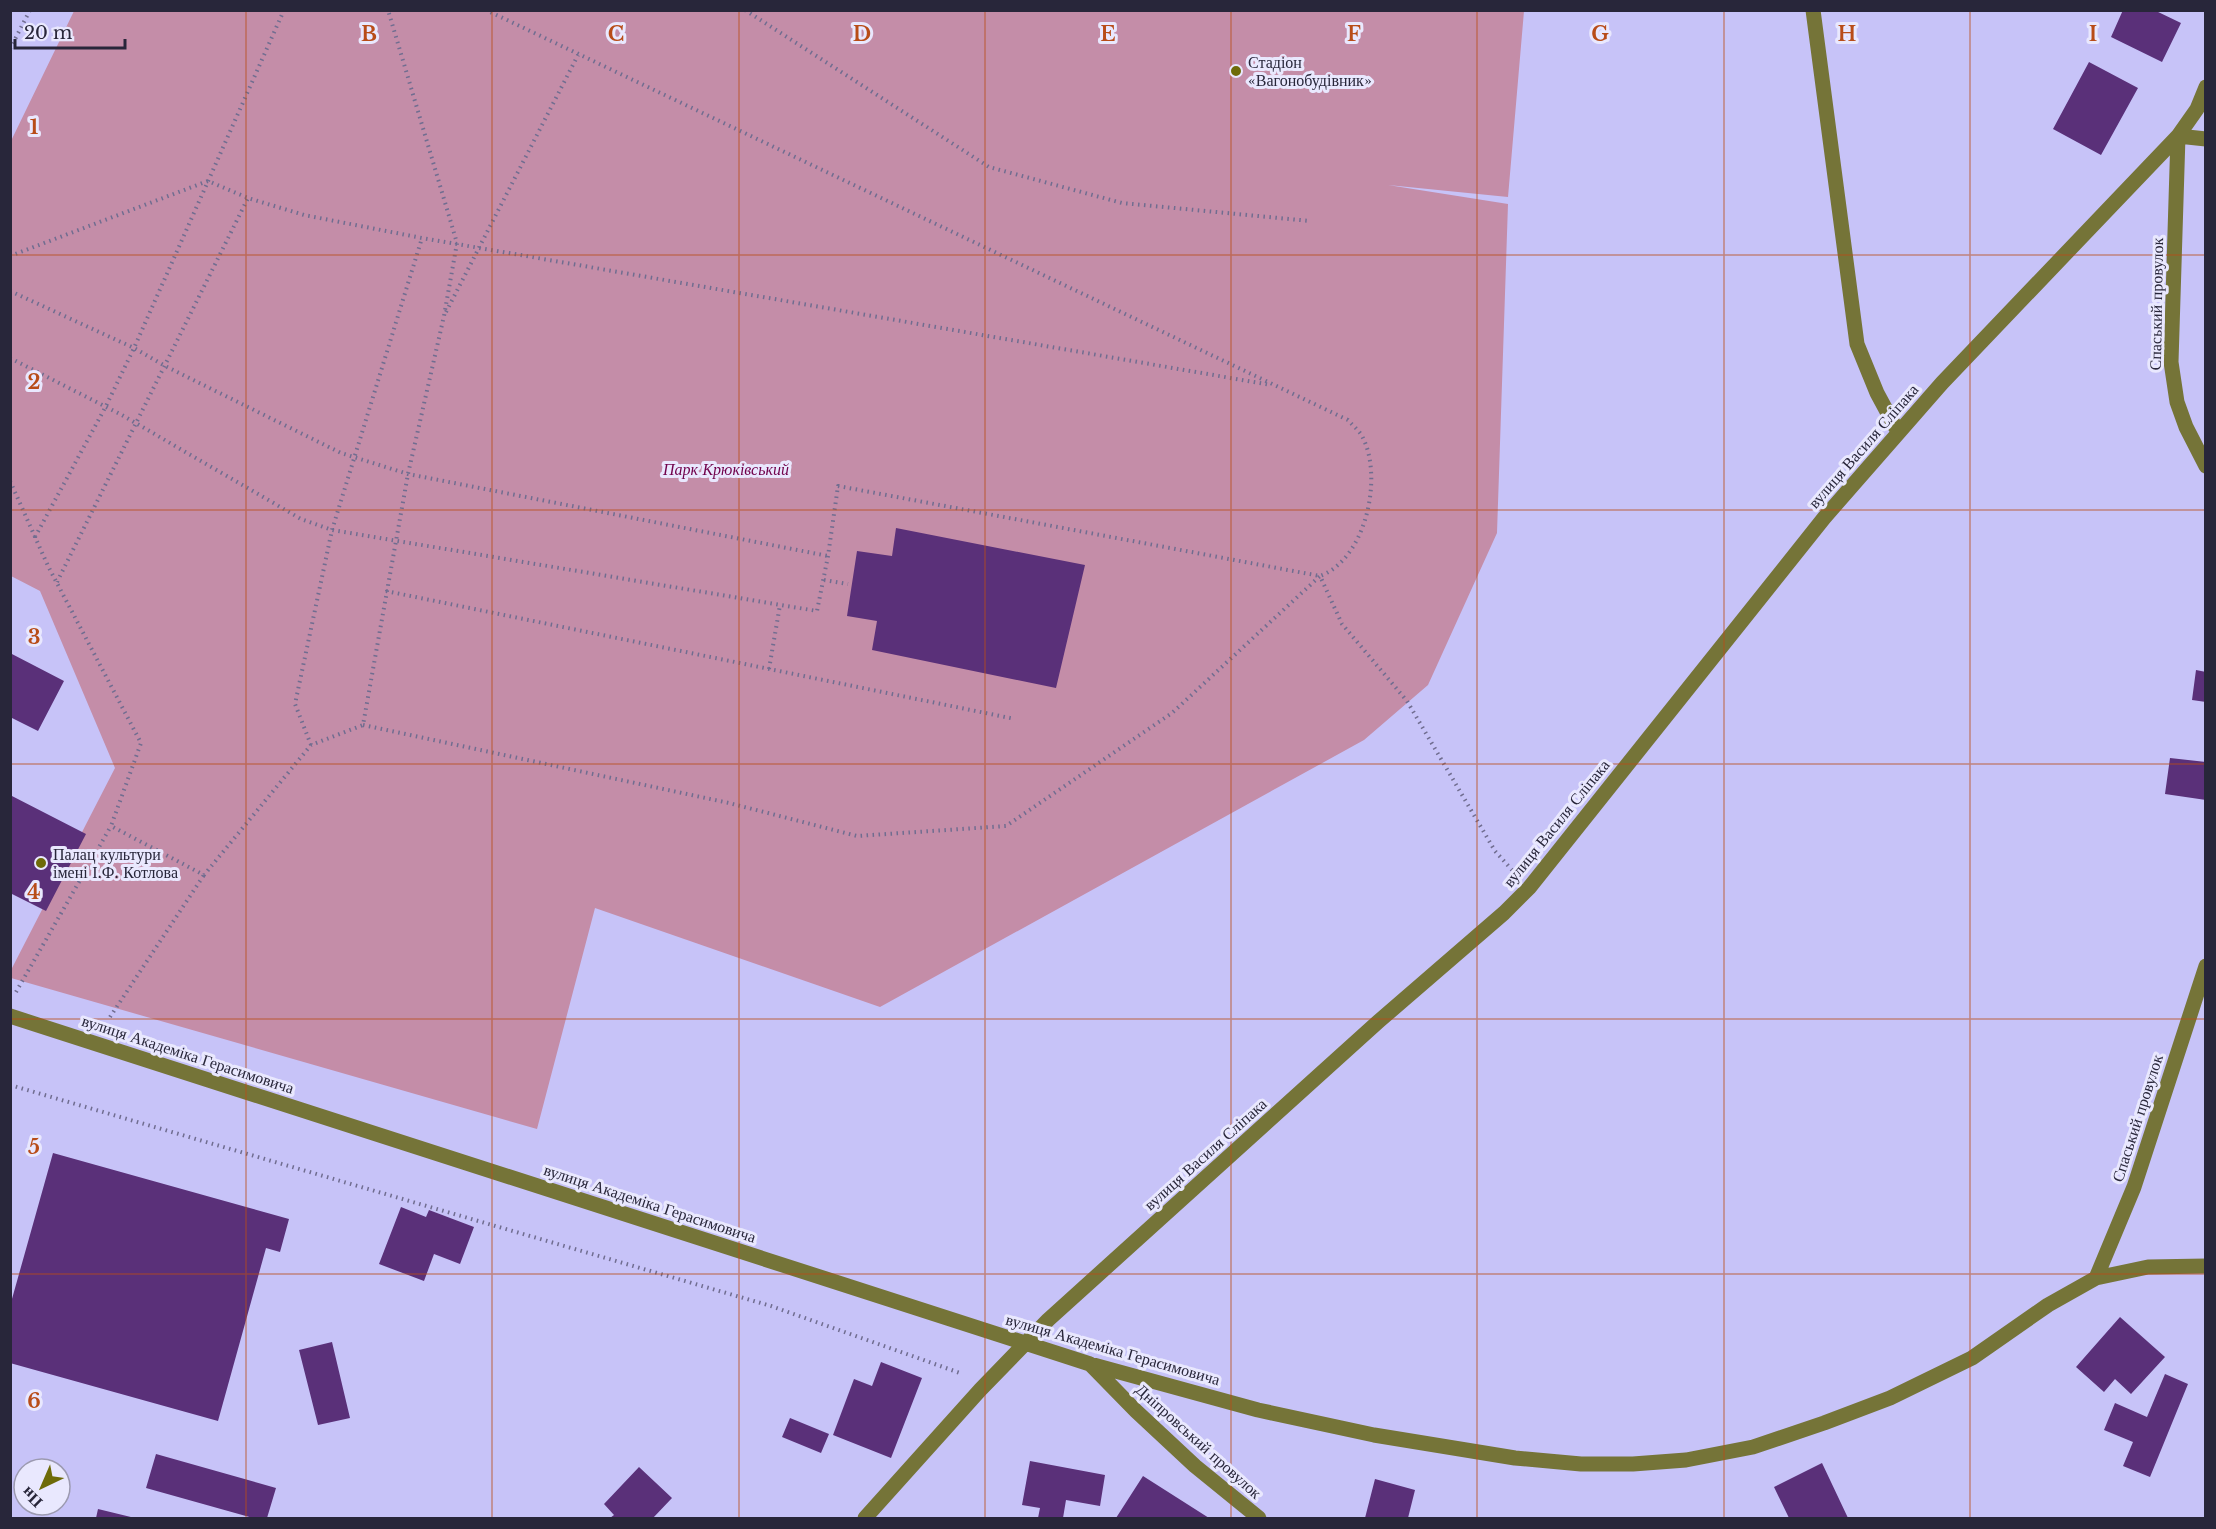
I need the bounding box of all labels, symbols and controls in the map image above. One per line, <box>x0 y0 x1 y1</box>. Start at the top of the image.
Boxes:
scale bar <box>15 12 124 50</box>
text: 20 m <box>24 22 72 44</box>
text: B <box>361 22 377 46</box>
text: C <box>608 22 624 46</box>
text: D <box>853 22 871 46</box>
text: E <box>1100 22 1116 46</box>
text: F <box>1347 22 1361 46</box>
text: G <box>1591 22 1609 46</box>
text: H <box>1838 22 1857 46</box>
text: I <box>2089 22 2097 46</box>
place label: Стадіон «Вагонобудівник» <box>1248 52 1372 90</box>
marker: Стадіон «Вагонобудівник» <box>1229 64 1243 78</box>
text: 1 <box>30 115 39 139</box>
street label: Спаський провулок <box>2145 237 2167 371</box>
text: 2 <box>27 370 41 394</box>
street label: вулиця Василя Сліпака <box>1804 380 1922 512</box>
park label: Парк Крюківський <box>662 459 789 479</box>
text: 3 <box>28 625 40 649</box>
street label: вулиця Василя Сліпака <box>1498 755 1614 891</box>
place label: Палац культури імені І.Ф. Котлова <box>53 844 178 882</box>
marker: Палац культури імені І.Ф. Котлова <box>34 856 48 870</box>
text: 4 <box>27 880 41 904</box>
street label: вулиця Академіка Герасимовича <box>79 1010 297 1098</box>
street label: Спаський провулок <box>2107 1052 2167 1184</box>
street label: вулиця Василя Сліпака <box>1140 1094 1270 1214</box>
text: 5 <box>28 1135 40 1159</box>
street label: вулиця Академіка Герасимовича <box>541 1159 759 1247</box>
street label: вулиця Академіка Герасимовича <box>1004 1309 1222 1389</box>
street label: Дніпровський провулок <box>1132 1379 1266 1503</box>
text: 6 <box>27 1389 41 1413</box>
north arrow <box>12 1457 72 1517</box>
text: Пн <box>17 1483 46 1513</box>

